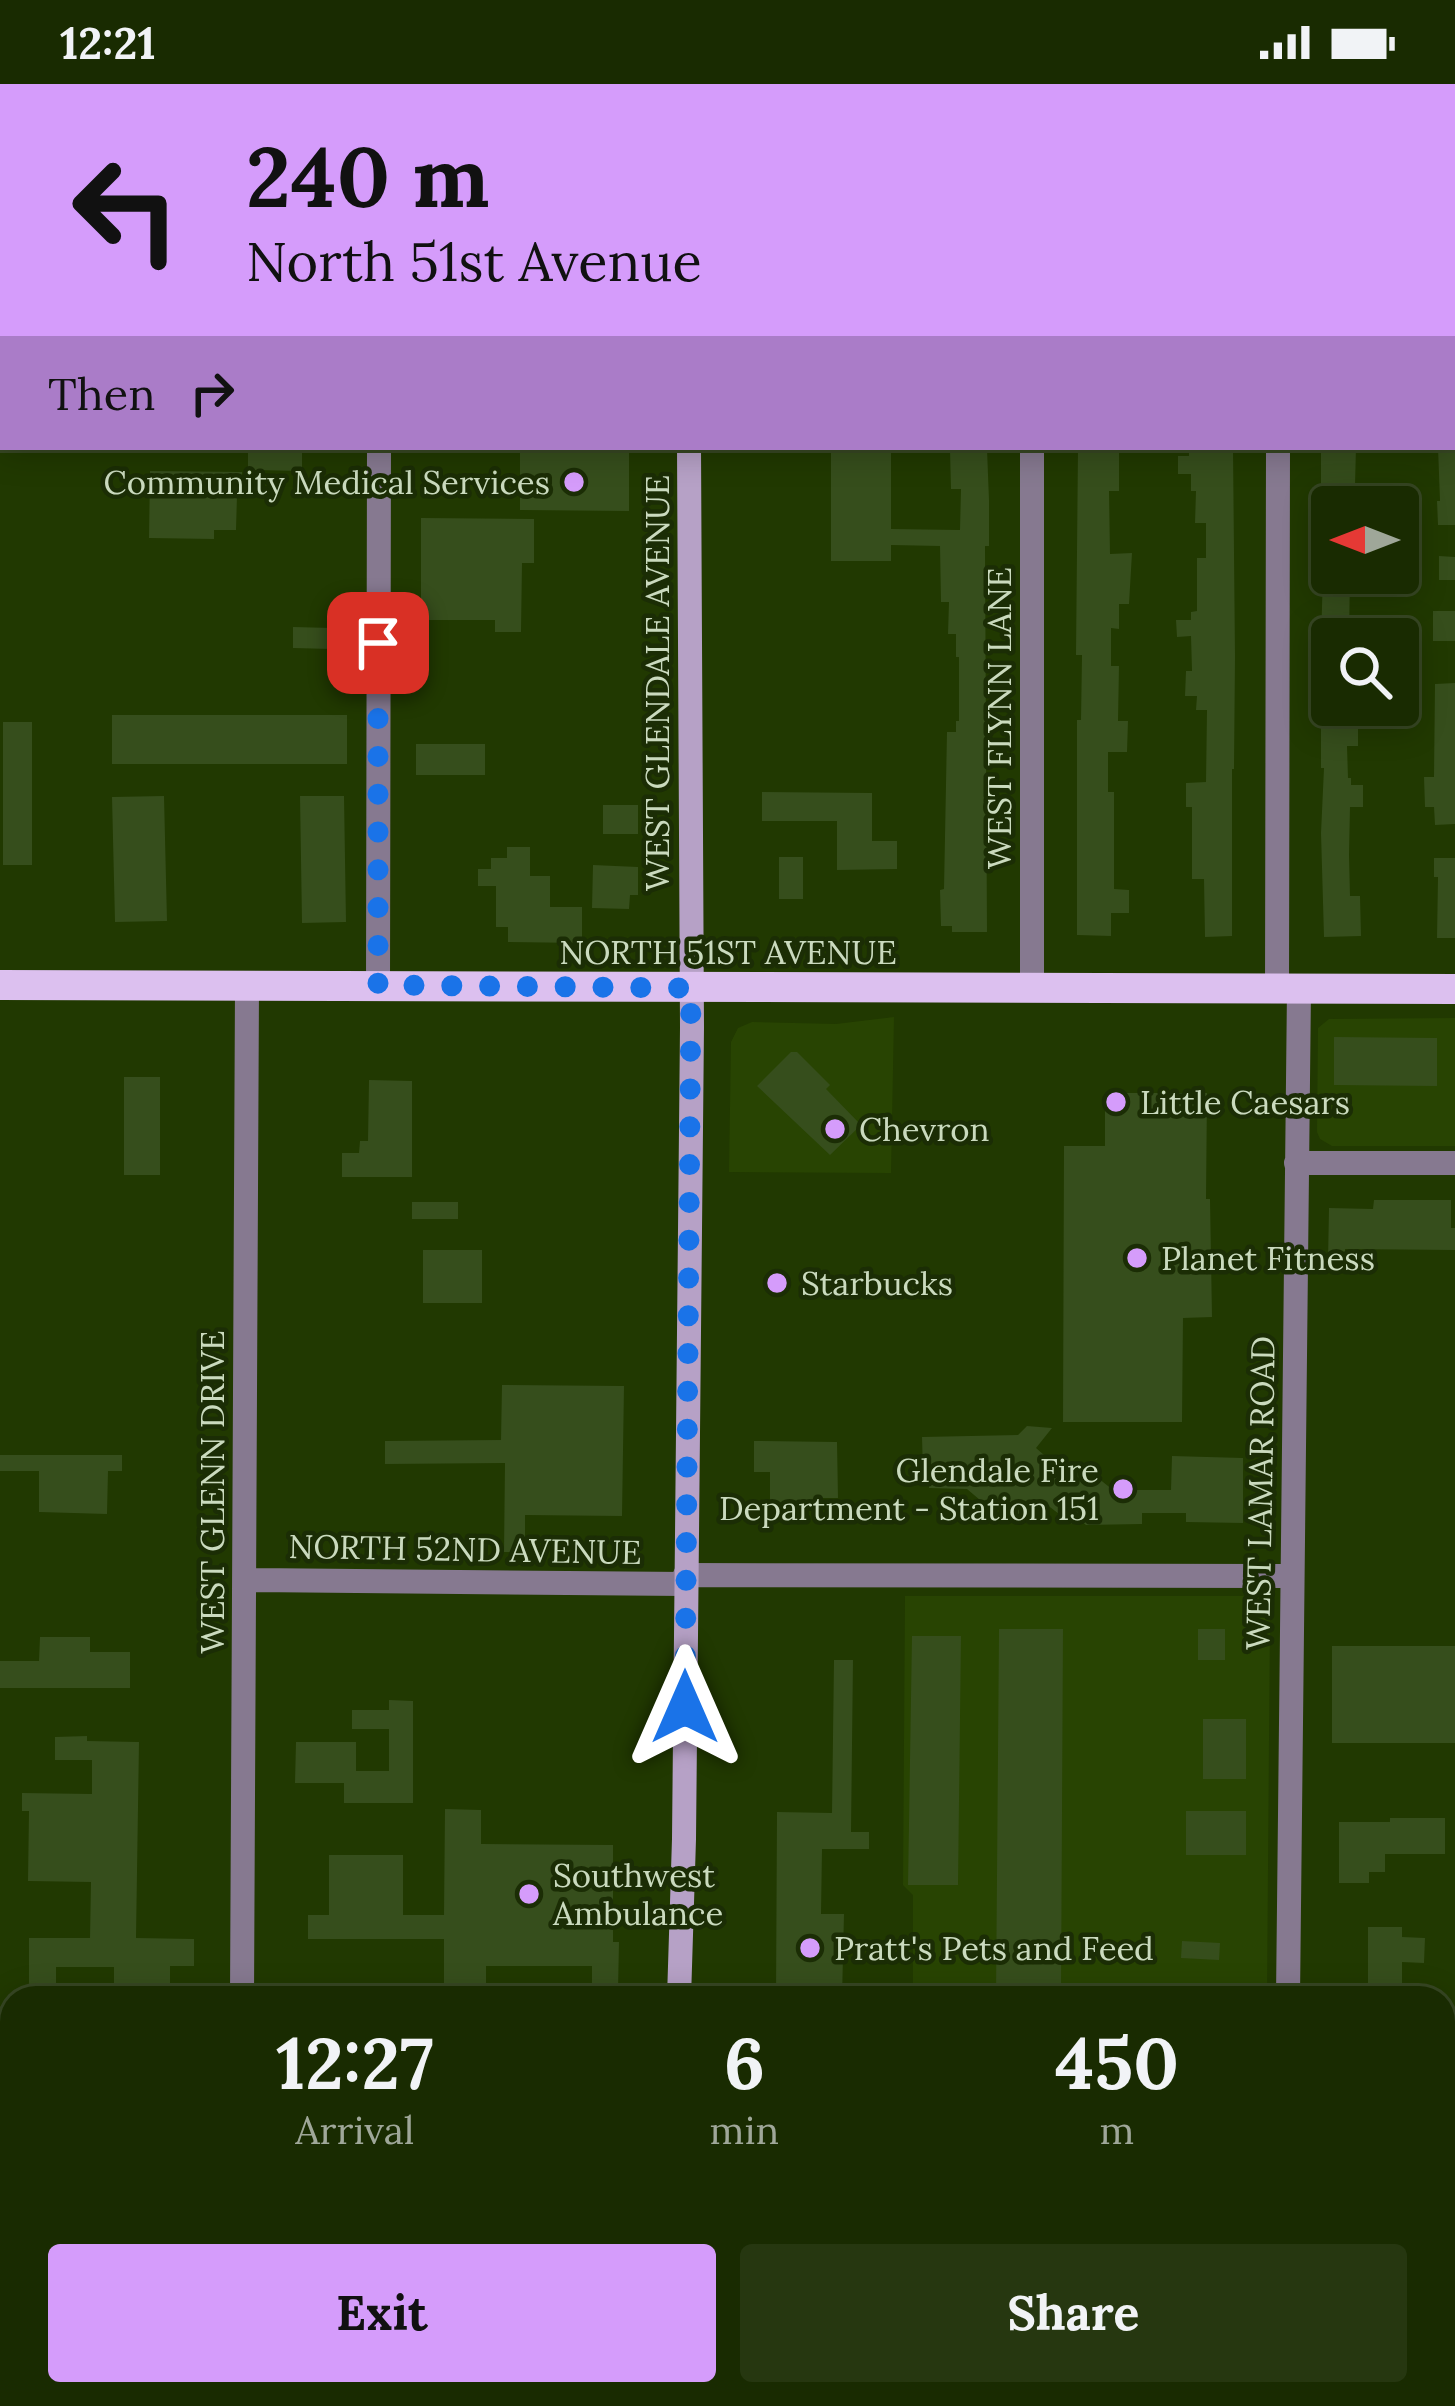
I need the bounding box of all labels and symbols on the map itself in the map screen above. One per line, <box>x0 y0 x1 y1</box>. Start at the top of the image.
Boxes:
place label: Community Medical Services <box>104 461 550 503</box>
marker: Community Medical Services <box>561 469 587 495</box>
street label: WEST GLENDALE AVENUE <box>636 475 678 891</box>
north arrow <box>1311 486 1419 594</box>
street label: WEST FLYNN LANE <box>978 567 1020 869</box>
pin <box>327 592 429 694</box>
street label: NORTH 51ST AVENUE <box>559 931 897 973</box>
place label: Little Caesars <box>1140 1081 1350 1123</box>
marker: Little Caesars <box>1103 1089 1129 1115</box>
place label: Chevron <box>859 1108 990 1150</box>
marker: Chevron <box>822 1116 848 1142</box>
place label: Planet Fitness <box>1161 1237 1375 1279</box>
marker: Planet Fitness <box>1124 1245 1150 1271</box>
place label: Starbucks <box>801 1262 953 1304</box>
marker: Starbucks <box>764 1270 790 1296</box>
street label: WEST GLENN DRIVE <box>191 1330 233 1654</box>
street label: WEST LAMAR ROAD <box>1236 1336 1284 1650</box>
place label: Glendale Fire Department - Station 151 <box>719 1449 1099 1529</box>
marker: Glendale Fire Department - Station 151 <box>1110 1476 1136 1502</box>
street label: NORTH 52ND AVENUE <box>288 1525 642 1573</box>
position arrow <box>622 1644 748 1770</box>
place label: Southwest Ambulance <box>552 1854 723 1934</box>
marker: Southwest Ambulance <box>516 1881 542 1907</box>
place label: Pratt's Pets and Feed <box>834 1927 1154 1969</box>
marker: Pratt's Pets and Feed <box>797 1935 823 1961</box>

